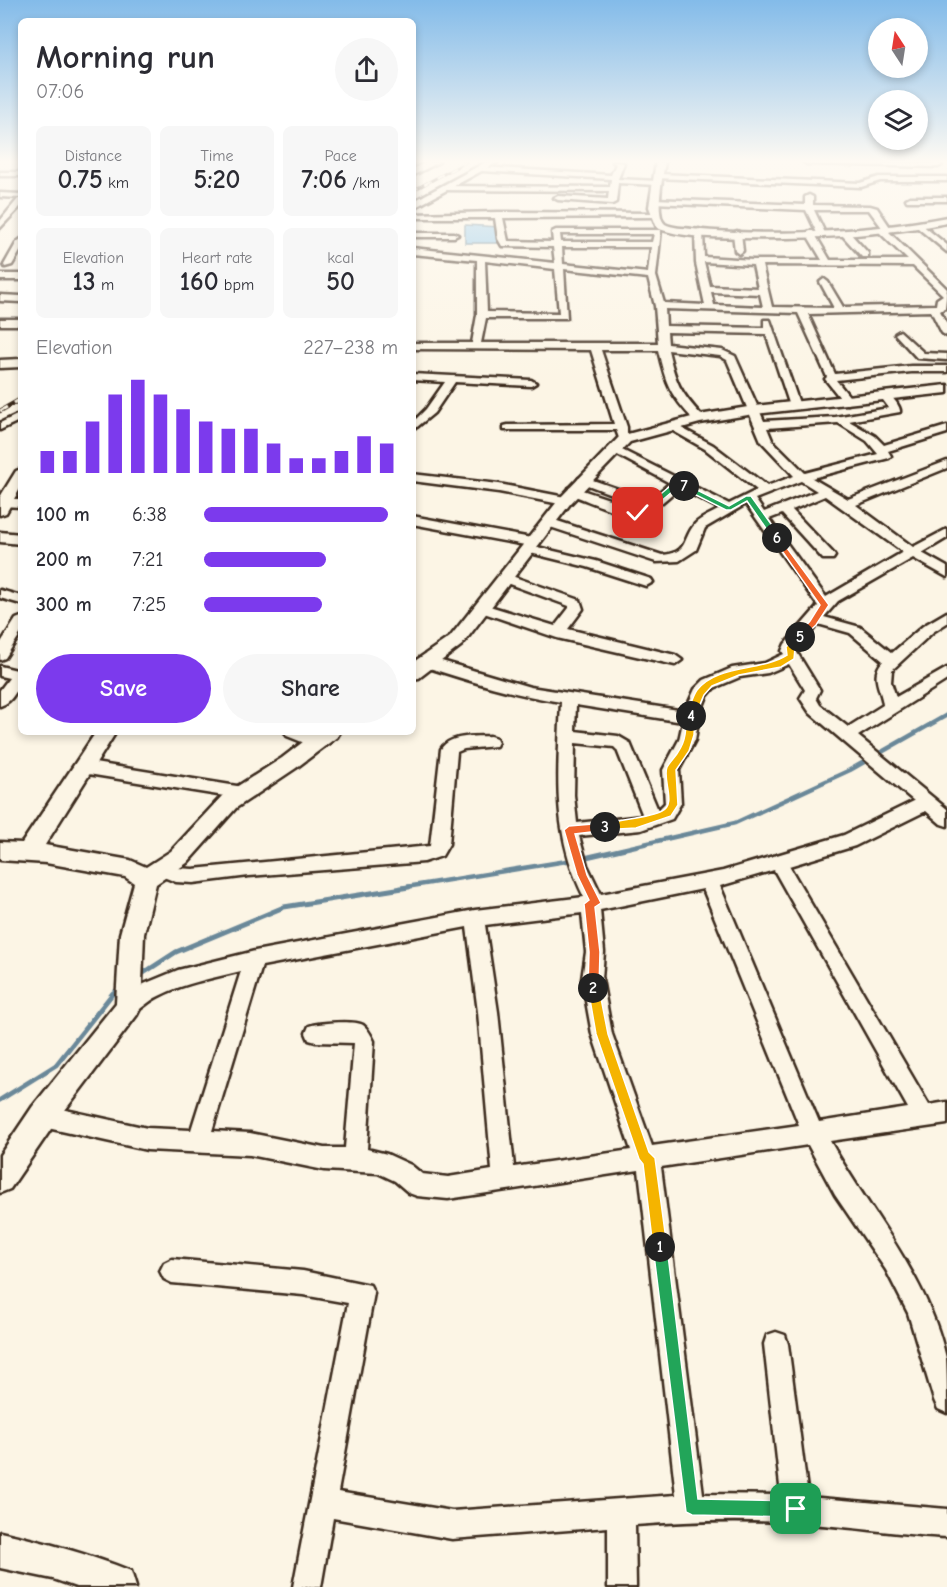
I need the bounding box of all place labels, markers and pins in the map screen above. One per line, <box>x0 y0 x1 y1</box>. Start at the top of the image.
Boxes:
pin: 7 <box>669 471 699 501</box>
pin <box>612 487 663 538</box>
pin: 6 <box>762 523 792 553</box>
pin: 5 <box>785 622 815 652</box>
pin: 4 <box>676 701 706 731</box>
pin: 3 <box>590 812 620 842</box>
pin: 2 <box>578 973 608 1003</box>
pin: 1 <box>645 1232 675 1262</box>
pin <box>770 1483 821 1534</box>

